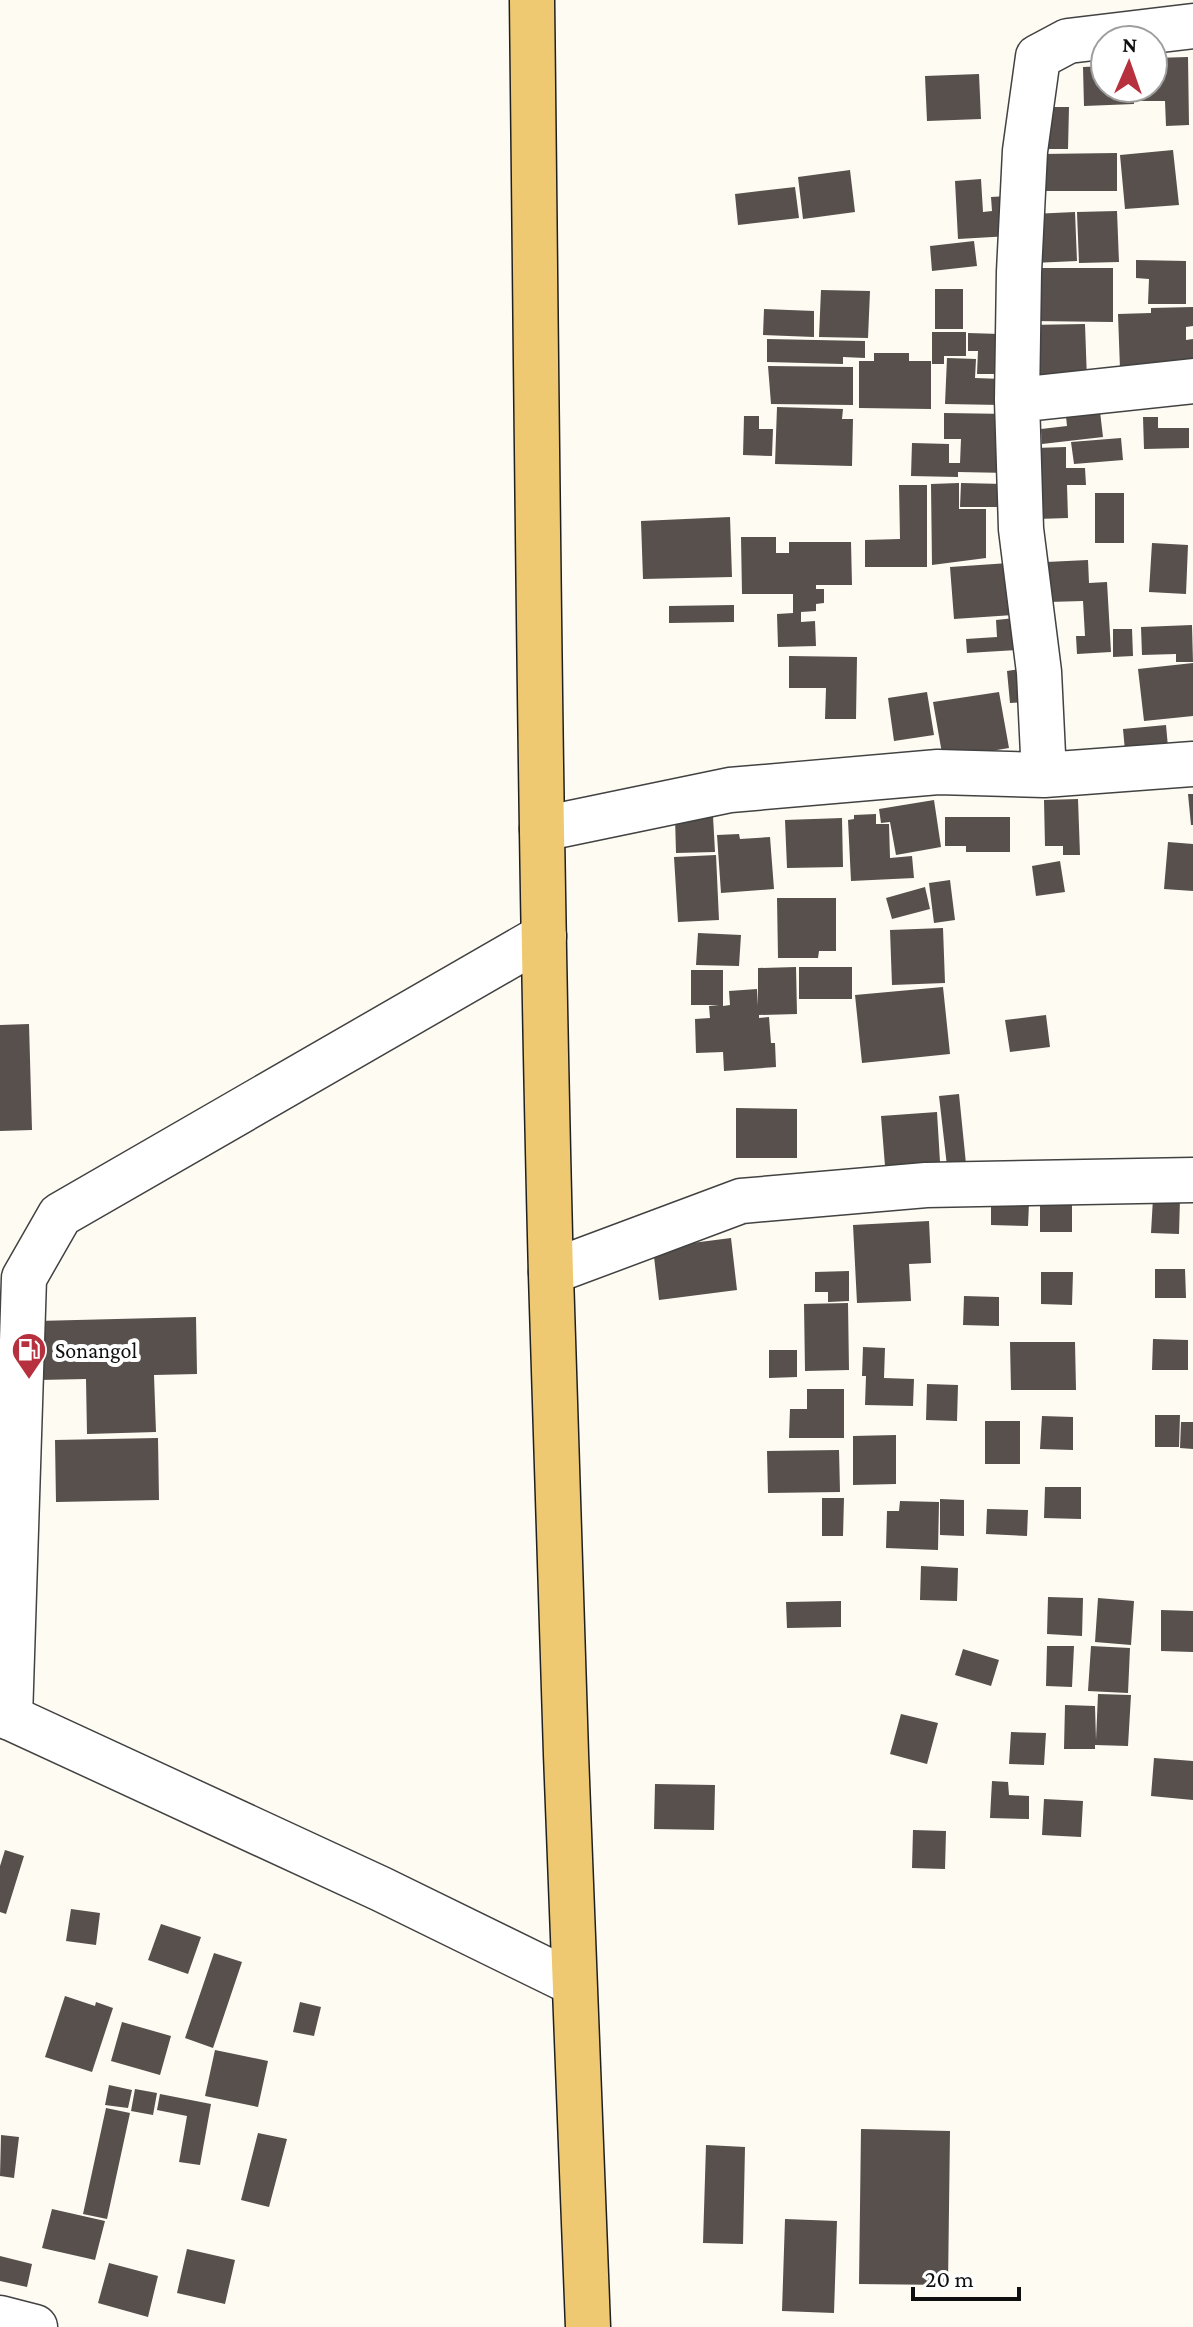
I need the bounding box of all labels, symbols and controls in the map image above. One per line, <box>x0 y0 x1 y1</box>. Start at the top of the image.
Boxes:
north arrow <box>1089 24 1169 104</box>
text: N <box>1122 32 1138 57</box>
fuel station icon: Sonangol <box>10 1331 48 1381</box>
place label: Sonangol <box>55 1338 137 1363</box>
scale bar <box>913 2251 1019 2301</box>
text: 20 m <box>925 2265 974 2292</box>

